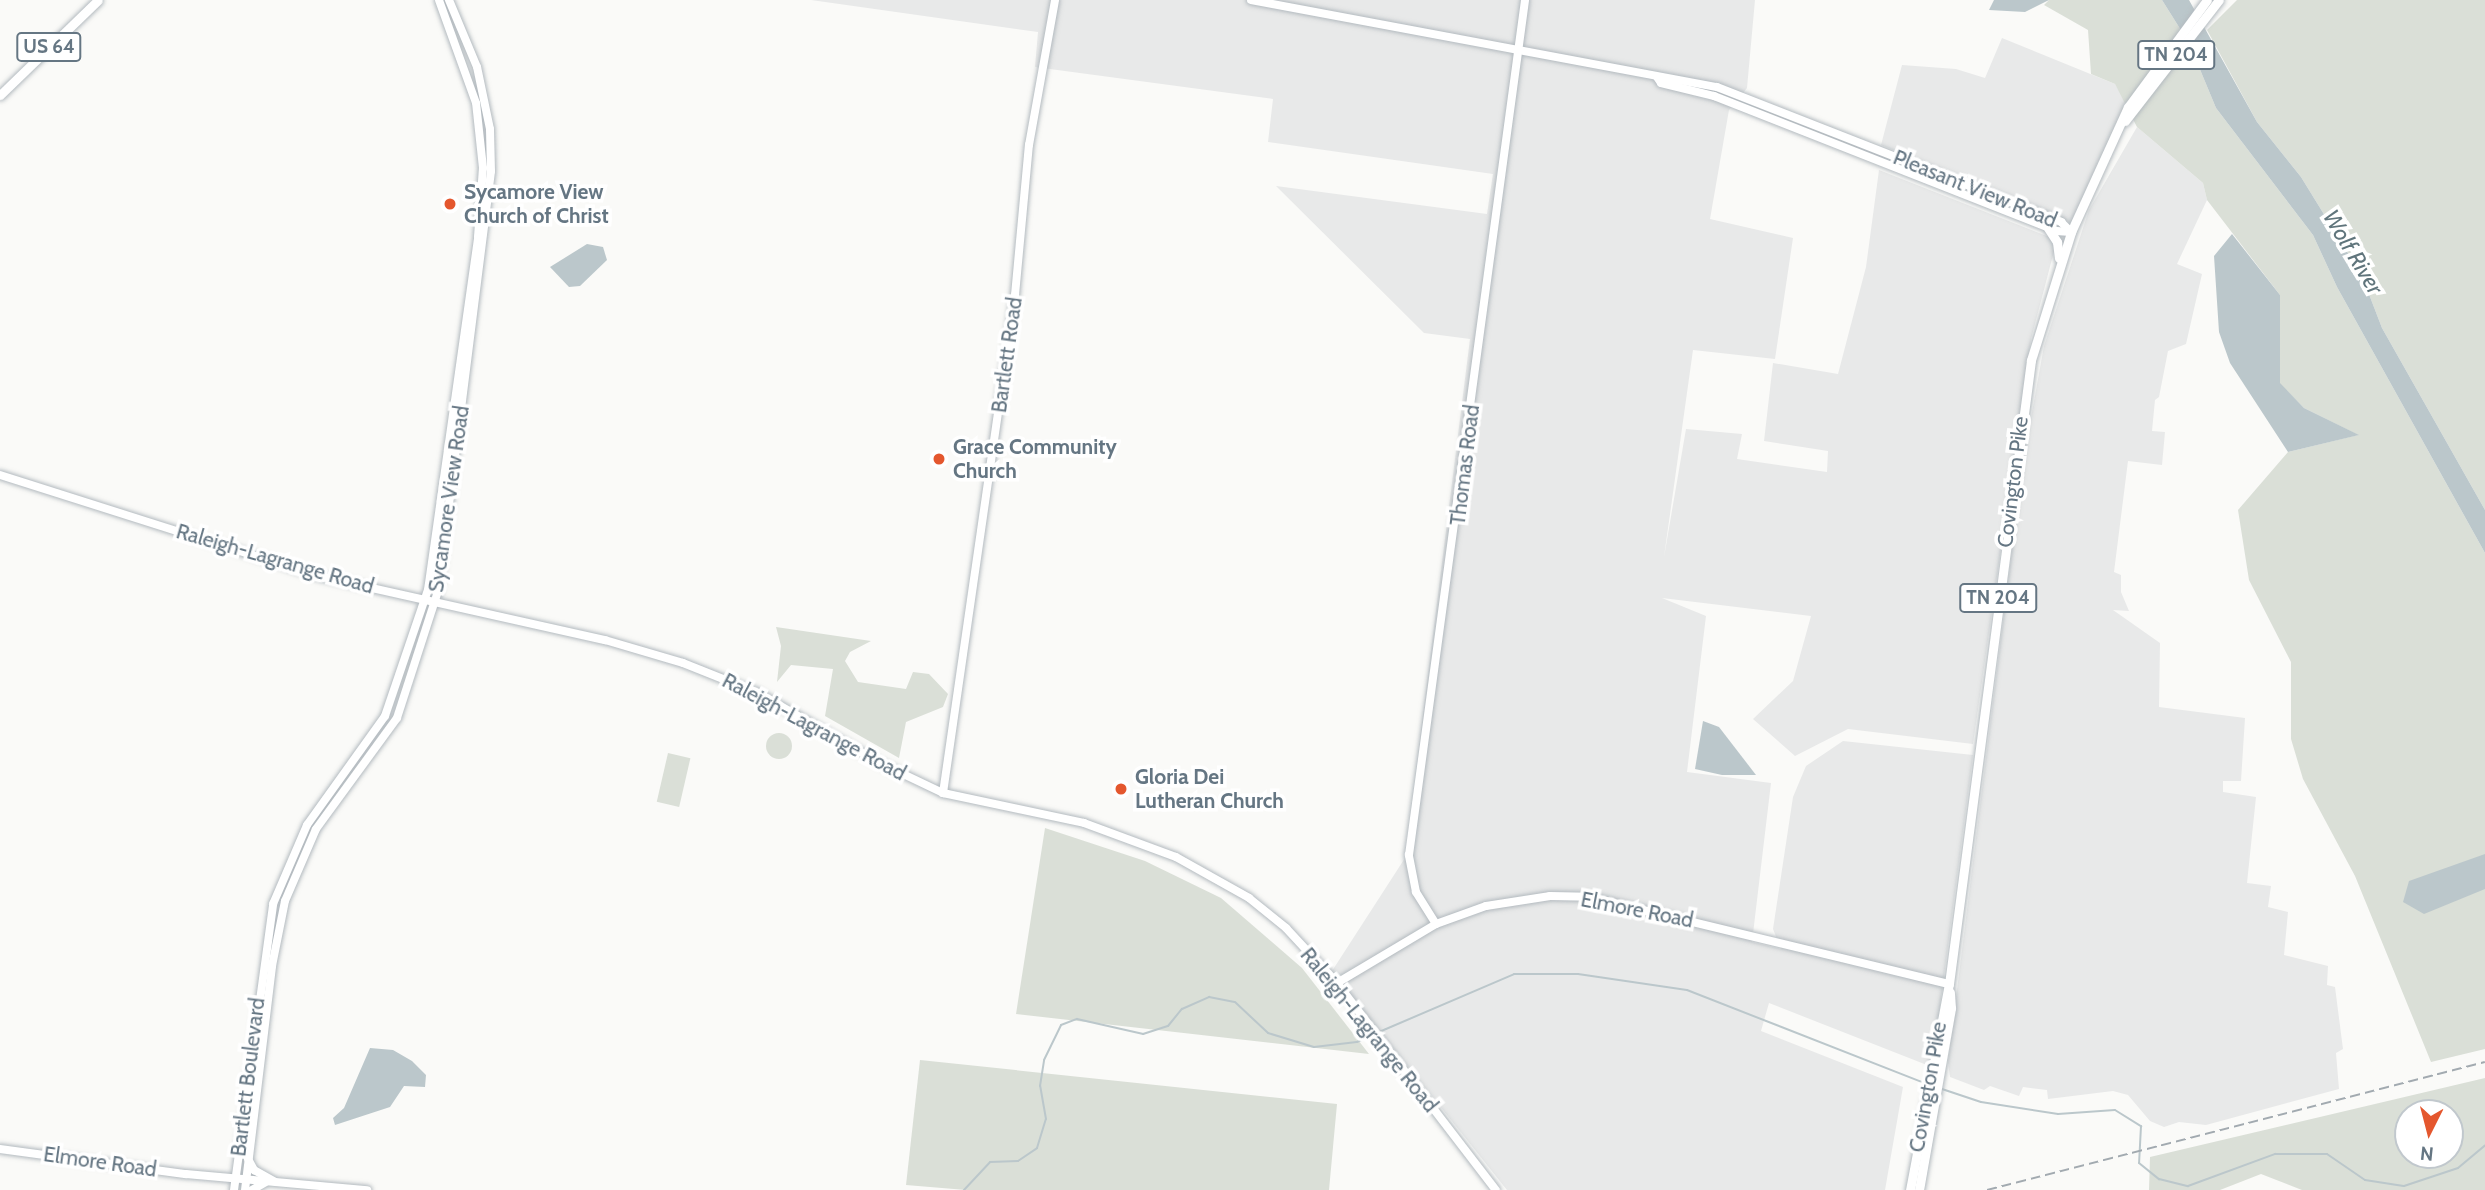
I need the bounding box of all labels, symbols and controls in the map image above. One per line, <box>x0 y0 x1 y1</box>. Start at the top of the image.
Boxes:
road number: US 64 <box>16 32 82 62</box>
road number: TN 204 <box>2136 40 2216 70</box>
street label: Pleasant View Road <box>1890 145 2060 233</box>
place label: Sycamore View Church of Christ <box>464 179 609 229</box>
marker: Sycamore View Church of Christ <box>442 196 458 212</box>
water label: Wolf River <box>2317 205 2389 299</box>
street label: Bartlett Road <box>986 296 1028 414</box>
street label: Thomas Road <box>1445 403 1485 527</box>
street label: Sycamore View Road <box>423 404 475 594</box>
street label: Covington Pike <box>1992 415 2034 549</box>
place label: Grace Community Church <box>953 434 1117 484</box>
marker: Grace Community Church <box>931 451 947 467</box>
street label: Raleigh-Lagrange Road <box>173 519 377 599</box>
road number: TN 204 <box>1958 582 2038 614</box>
street label: Raleigh-Lagrange Road <box>718 668 910 786</box>
place label: Gloria Dei Lutheran Church <box>1135 764 1284 814</box>
marker: Gloria Dei Lutheran Church <box>1113 781 1129 797</box>
street label: Elmore Road <box>1579 887 1695 933</box>
street label: Raleigh-Lagrange Road <box>1295 943 1443 1117</box>
street label: Bartlett Boulevard <box>226 996 270 1158</box>
street label: Covington Pike <box>1904 1020 1952 1154</box>
north arrow <box>2394 1099 2464 1169</box>
text: N <box>2419 1141 2435 1166</box>
street label: Elmore Road <box>42 1142 158 1182</box>

